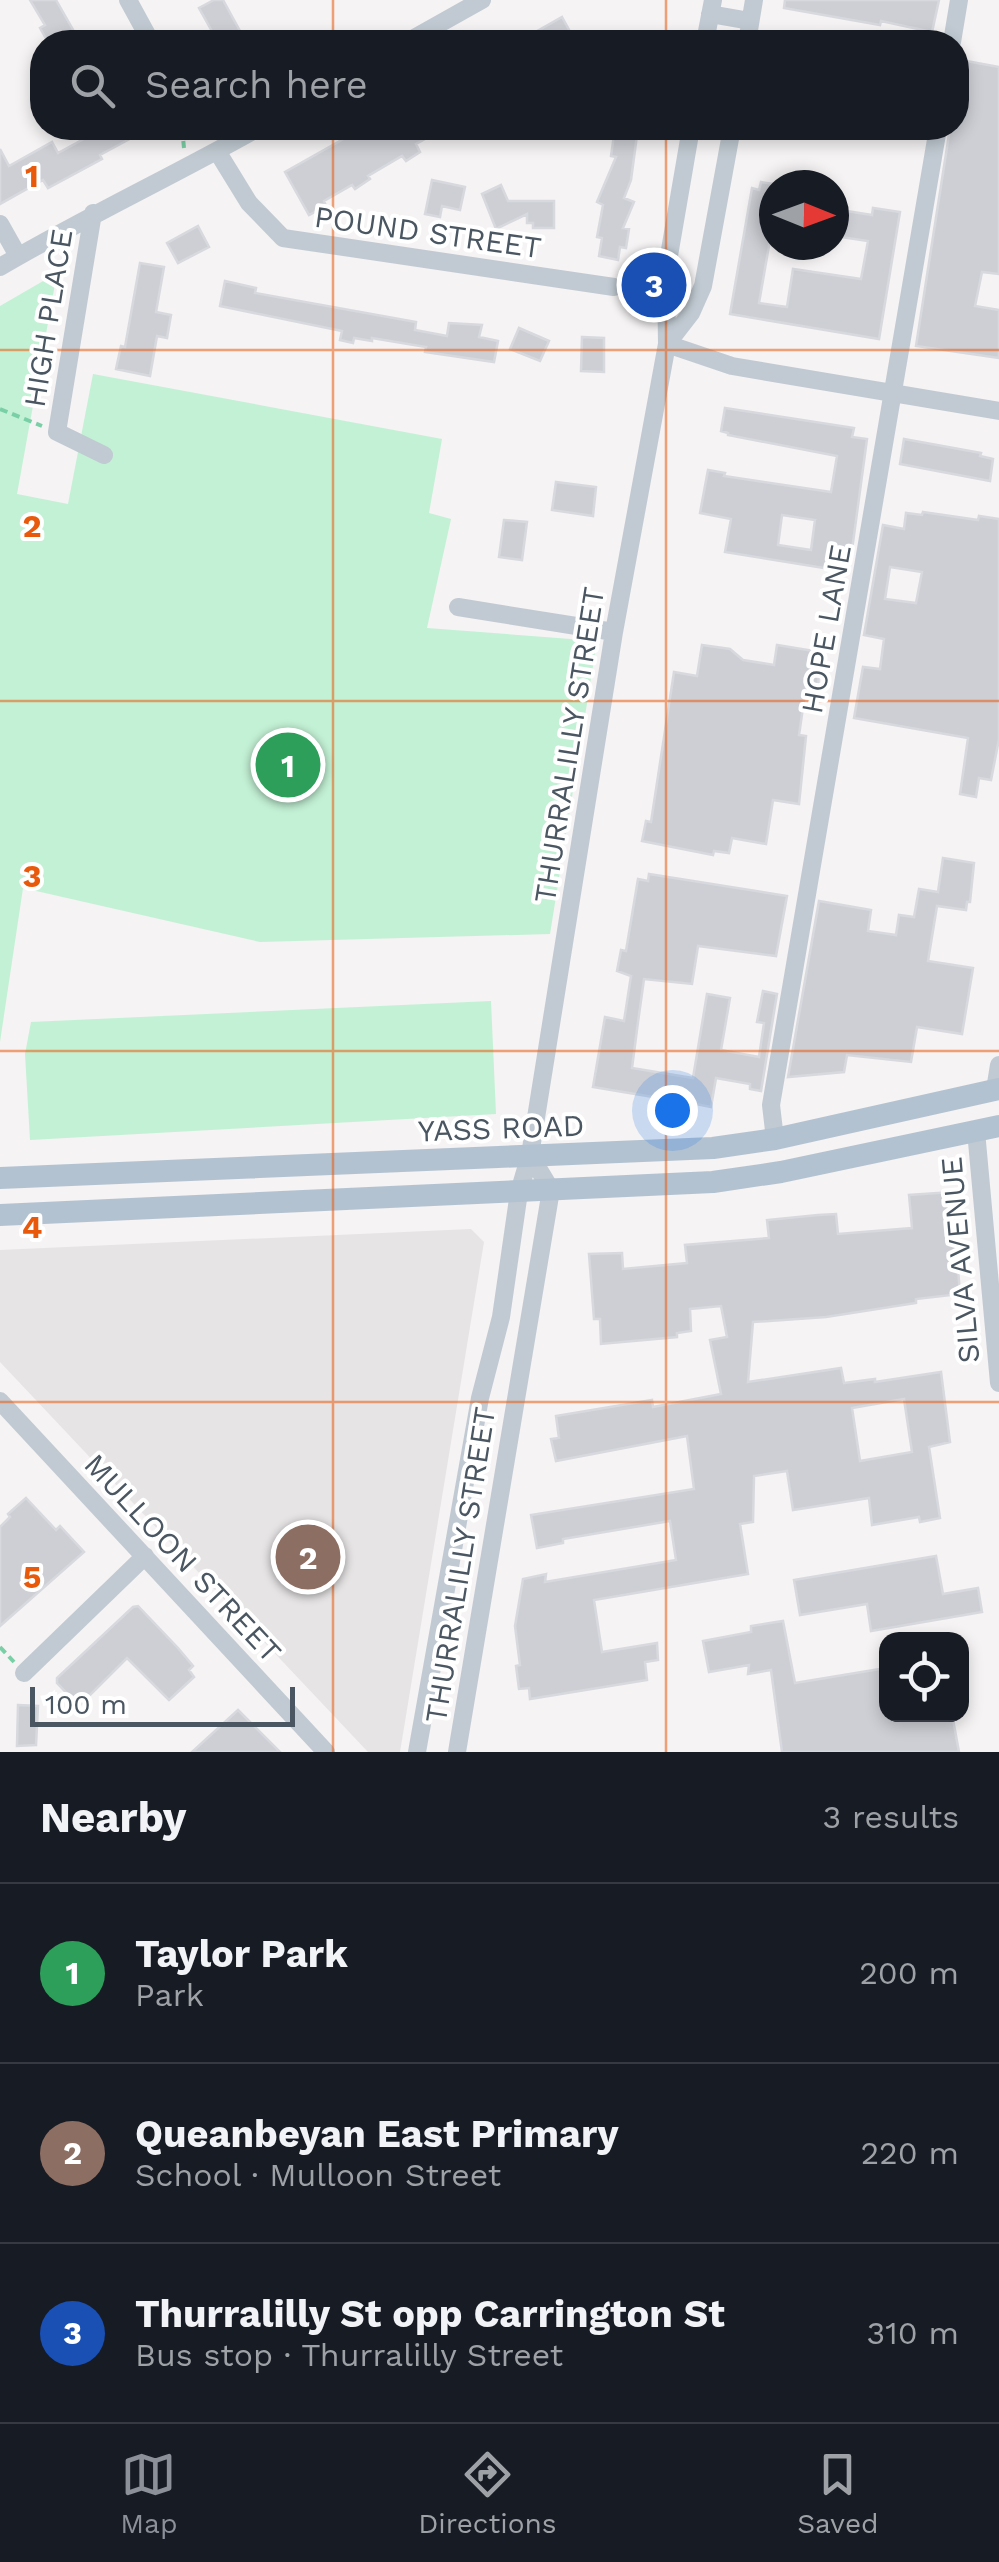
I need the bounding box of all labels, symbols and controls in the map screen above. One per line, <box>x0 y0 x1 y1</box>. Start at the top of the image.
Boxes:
search box <box>30 30 969 140</box>
icon: search <box>65 58 120 113</box>
text: Search here <box>145 63 368 107</box>
text: 1 <box>25 157 39 195</box>
north arrow <box>759 170 849 260</box>
street label: POUND STREET <box>312 199 544 265</box>
street label: HIGH PLACE <box>17 226 79 410</box>
pin: 3 <box>622 248 686 322</box>
text: 2 <box>22 507 42 545</box>
street label: HOPE LANE <box>794 542 858 716</box>
street label: THURRALILLY STREET <box>527 585 611 905</box>
pin: 1 <box>256 728 320 802</box>
text: 3 <box>23 857 41 895</box>
your location <box>647 1085 698 1136</box>
street label: YASS ROAD <box>417 1108 585 1148</box>
street label: SILVA AVENUE <box>934 1155 986 1365</box>
text: 4 <box>22 1208 42 1246</box>
street label: THURRALILLY STREET <box>418 1405 502 1725</box>
street label: MULLOON STREET <box>77 1447 289 1669</box>
pin: 2 <box>276 1520 340 1594</box>
text: 5 <box>23 1558 41 1596</box>
map controls <box>879 1632 969 1722</box>
button: locate <box>879 1632 969 1722</box>
scale bar <box>30 1682 295 1726</box>
text: 100 m <box>45 1688 127 1721</box>
text: Nearby <box>40 1793 187 1842</box>
text: 3 results <box>822 1798 959 1836</box>
text: Taylor Park <box>135 1932 348 1976</box>
text: 1 <box>66 1954 79 1992</box>
text: 200 m <box>859 1954 959 1992</box>
text: Park <box>135 1976 204 2014</box>
text: Queanbeyan East Primary <box>135 2112 619 2156</box>
text: 2 <box>63 2134 82 2172</box>
text: 220 m <box>860 2134 959 2172</box>
text: School · Mulloon Street <box>135 2156 501 2194</box>
text: Thurralilly St opp Carrington St <box>135 2292 725 2336</box>
text: 3 <box>63 2314 82 2352</box>
text: 310 m <box>867 2314 959 2352</box>
text: Bus stop · Thurralilly Street <box>135 2336 563 2374</box>
tab: Map <box>120 2447 178 2540</box>
tab: Directions <box>418 2447 557 2540</box>
tab: Saved <box>797 2447 879 2540</box>

